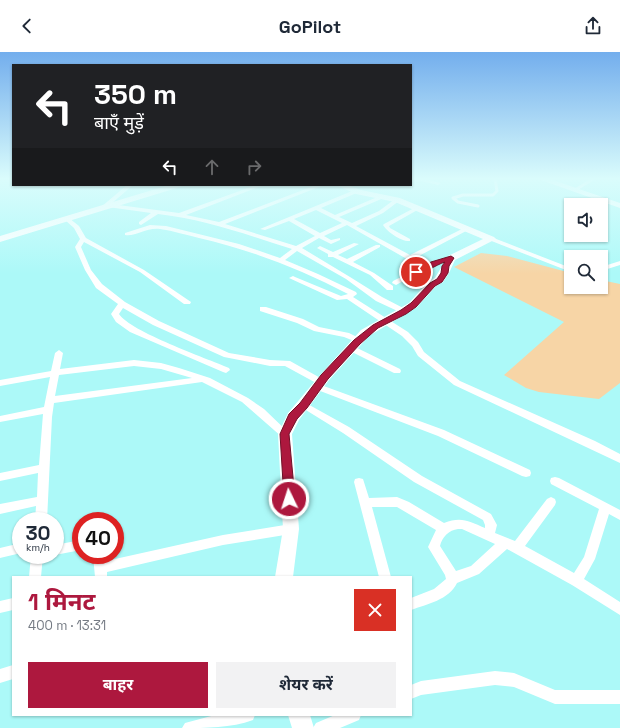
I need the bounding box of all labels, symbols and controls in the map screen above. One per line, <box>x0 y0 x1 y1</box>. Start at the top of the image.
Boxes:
icon: back <box>16 15 38 37</box>
text: GoPilot <box>279 15 341 38</box>
icon: share <box>582 15 604 37</box>
text: 350 m <box>94 76 177 112</box>
icon: left <box>28 80 80 132</box>
text: बाएँ मुड़ें <box>94 111 144 134</box>
icon: left <box>159 156 181 178</box>
icon: ahead <box>201 156 223 178</box>
icon: right <box>243 156 265 178</box>
map controls <box>564 198 608 294</box>
button: sound <box>564 198 608 242</box>
button: search <box>564 250 608 294</box>
pin <box>399 255 433 289</box>
icon: arrive <box>405 261 427 283</box>
position arrow <box>268 478 310 520</box>
speed limit sign: 40 <box>72 512 124 564</box>
text: 30 <box>25 520 51 546</box>
text: km/h <box>26 541 50 554</box>
text: 1 मिनट <box>28 586 95 617</box>
button: close <box>354 589 396 631</box>
text: 400 m · 13:31 <box>28 617 106 634</box>
button: बाहर <box>28 662 208 708</box>
button: शेयर करें <box>216 662 396 708</box>

